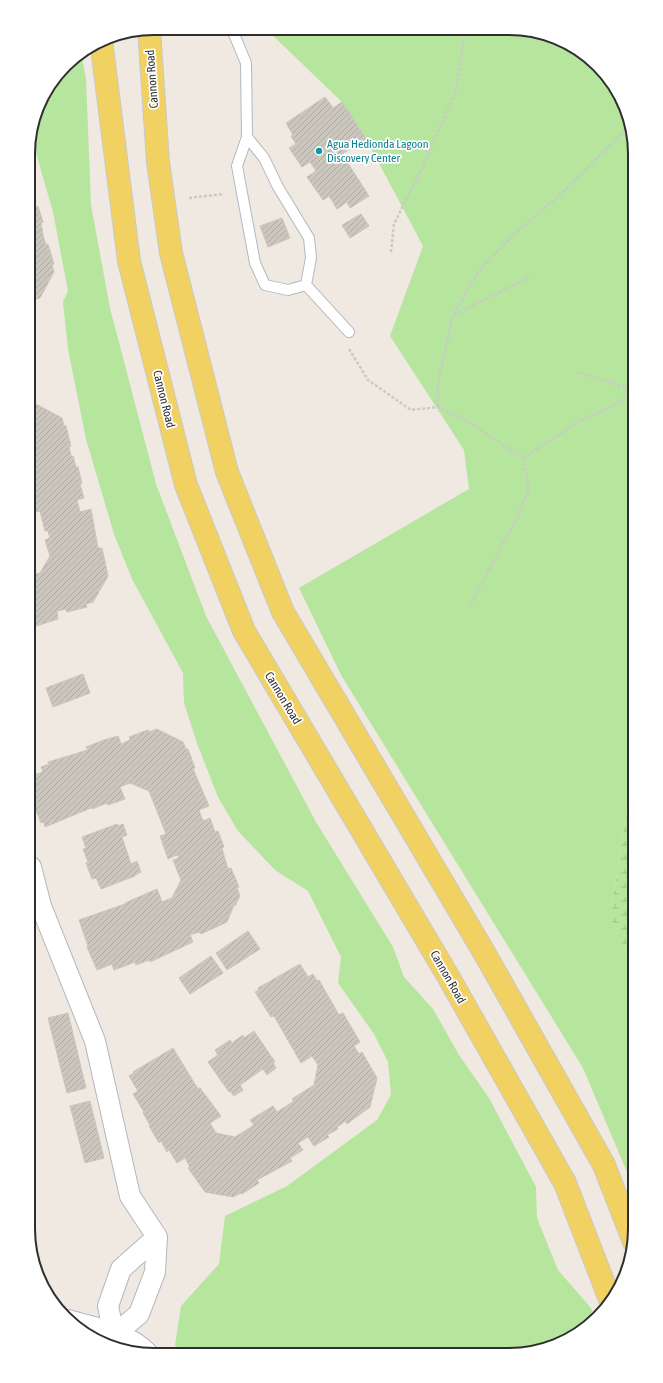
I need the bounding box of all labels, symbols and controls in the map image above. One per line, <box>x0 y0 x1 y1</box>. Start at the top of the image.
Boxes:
street label: Cannon Road <box>143 49 161 109</box>
place label: Agua Hedionda Lagoon Discovery Center <box>327 137 429 165</box>
marker: Agua Hedionda Lagoon Discovery Center <box>314 146 324 156</box>
street label: Cannon Road <box>150 369 178 429</box>
street label: Cannon Road <box>262 669 304 727</box>
street label: Cannon Road <box>427 948 469 1006</box>

